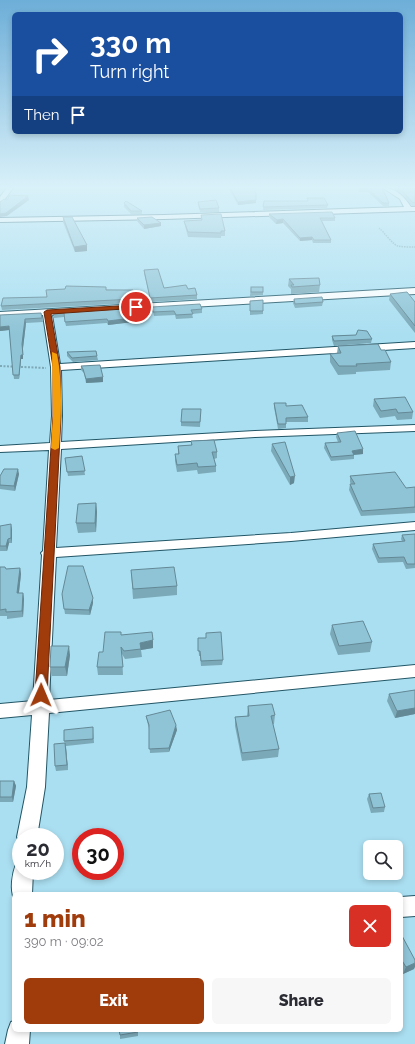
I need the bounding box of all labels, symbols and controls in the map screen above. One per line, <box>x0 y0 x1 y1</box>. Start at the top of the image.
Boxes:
text: 330 m <box>90 27 171 60</box>
icon: right <box>24 28 76 80</box>
text: Turn right <box>90 61 169 82</box>
icon: arrive <box>67 104 89 126</box>
text: Then <box>24 106 59 124</box>
pin <box>119 290 153 324</box>
icon: arrive <box>125 296 147 318</box>
position arrow <box>20 674 62 716</box>
speed limit sign: 30 <box>72 828 124 880</box>
text: 20 <box>26 837 50 861</box>
map controls <box>363 840 403 880</box>
button: search <box>363 840 403 880</box>
text: km/h <box>25 858 51 869</box>
text: 1 min <box>24 904 86 933</box>
button: close <box>349 905 391 947</box>
text: 390 m · 09:02 <box>24 934 104 949</box>
button: Exit <box>24 978 204 1024</box>
button: Share <box>212 978 391 1024</box>

